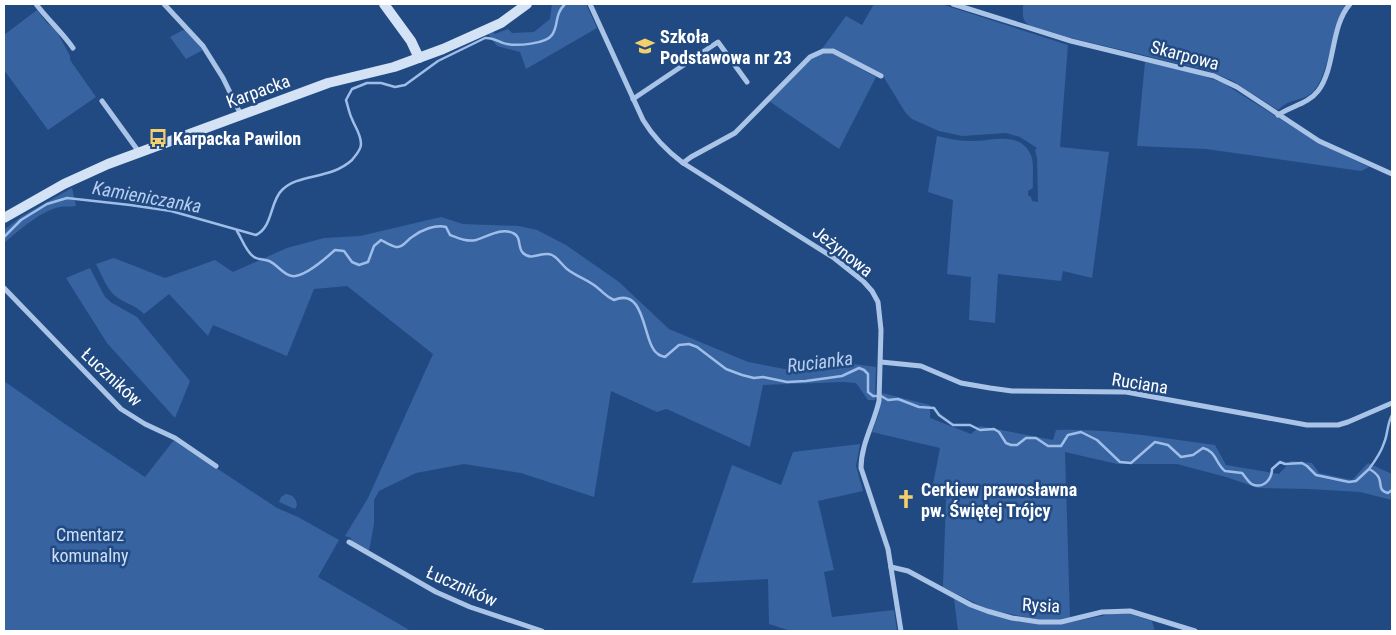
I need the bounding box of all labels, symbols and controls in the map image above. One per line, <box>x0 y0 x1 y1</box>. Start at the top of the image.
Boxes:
place label: Szkoła Podstawowa nr 23 <box>660 26 792 68</box>
school or university icon: Szkoła Podstawowa nr 23 <box>634 35 656 57</box>
street label: Skarpowa <box>1149 36 1221 74</box>
street label: Karpacka <box>223 70 293 112</box>
bus stop icon: Karpacka Pawilon <box>147 127 169 149</box>
place label: Karpacka Pawilon <box>173 128 301 149</box>
water label: Kamieniczanka <box>91 176 203 218</box>
street label: Jeżynowa <box>809 221 877 281</box>
street label: Łuczników <box>77 344 147 411</box>
water label: Rucianka <box>786 347 854 377</box>
street label: Ruciana <box>1110 368 1170 398</box>
place label: Cerkiew prawosławna pw. Świętej Trójcy <box>921 479 1077 521</box>
church icon: Cerkiew prawosławna pw. Świętej Trójcy <box>895 488 917 510</box>
park label: Cmentarz komunalny <box>51 524 129 566</box>
street label: Łuczników <box>423 561 501 611</box>
street label: Rysia <box>1021 594 1061 616</box>

